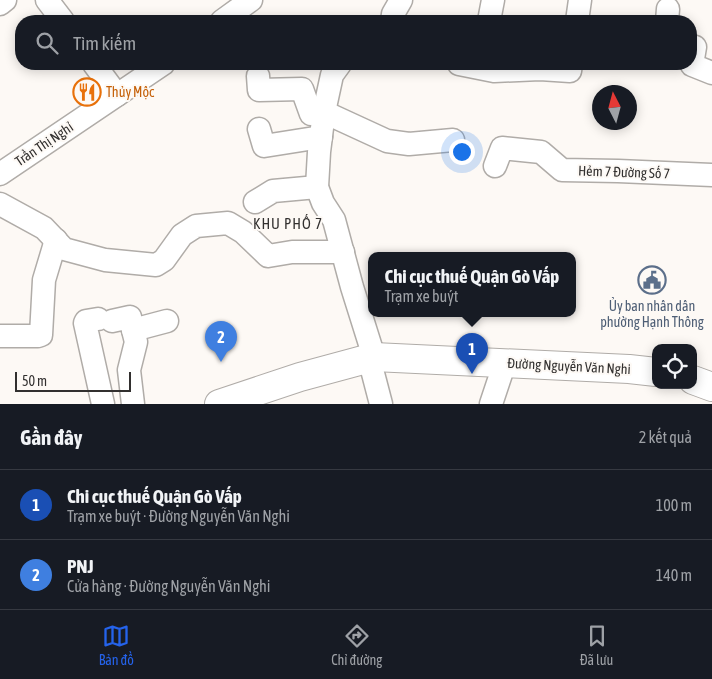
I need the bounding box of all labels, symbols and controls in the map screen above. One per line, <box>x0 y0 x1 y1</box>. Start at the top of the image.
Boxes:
search box <box>15 15 697 70</box>
icon: search <box>33 29 61 57</box>
text: Tìm kiếm <box>73 32 136 54</box>
restaurant icon: Thủy Mộc <box>72 77 102 107</box>
place label: Thủy Mộc <box>106 84 155 100</box>
north arrow <box>592 85 637 130</box>
street label: Trần Thị Nghỉ <box>11 118 76 169</box>
your location <box>449 139 475 165</box>
street label: Hẻm 7 Đường Số 7 <box>578 161 670 182</box>
district label: KHU PHỐ 7 <box>253 214 323 232</box>
popup <box>368 252 576 317</box>
text: Chi cục thuế Quận Gò Vấp <box>385 265 559 287</box>
public building icon: Ủy ban nhân dân phường Hạnh Thông <box>637 265 667 295</box>
text: Trạm xe buýt <box>385 287 458 305</box>
place label: Ủy ban nhân dân phường Hạnh Thông <box>600 297 704 330</box>
pin: 2 <box>205 321 237 362</box>
pin: 1 <box>456 333 488 374</box>
map controls <box>652 344 697 389</box>
button: locate <box>652 344 697 389</box>
street label: Đường Nguyễn Văn Nghi <box>507 355 631 377</box>
scale bar <box>15 369 131 392</box>
text: 50 m <box>22 373 47 389</box>
text: Gần đây <box>20 425 82 449</box>
text: 2 kết quả <box>639 428 692 446</box>
text: Chi cục thuế Quận Gò Vấp <box>67 485 242 507</box>
text: 1 <box>32 496 40 514</box>
text: 100 m <box>656 496 692 514</box>
text: Trạm xe buýt · Đường Nguyễn Văn Nghi <box>67 507 290 525</box>
text: PNJ <box>67 555 94 577</box>
text: 2 <box>32 566 40 584</box>
text: 140 m <box>656 566 692 584</box>
text: Cửa hàng · Đường Nguyễn Văn Nghi <box>67 577 270 595</box>
tab: Bản đồ <box>99 622 134 668</box>
tab: Chỉ đường <box>331 622 382 668</box>
tab: Đã lưu <box>580 622 613 668</box>

